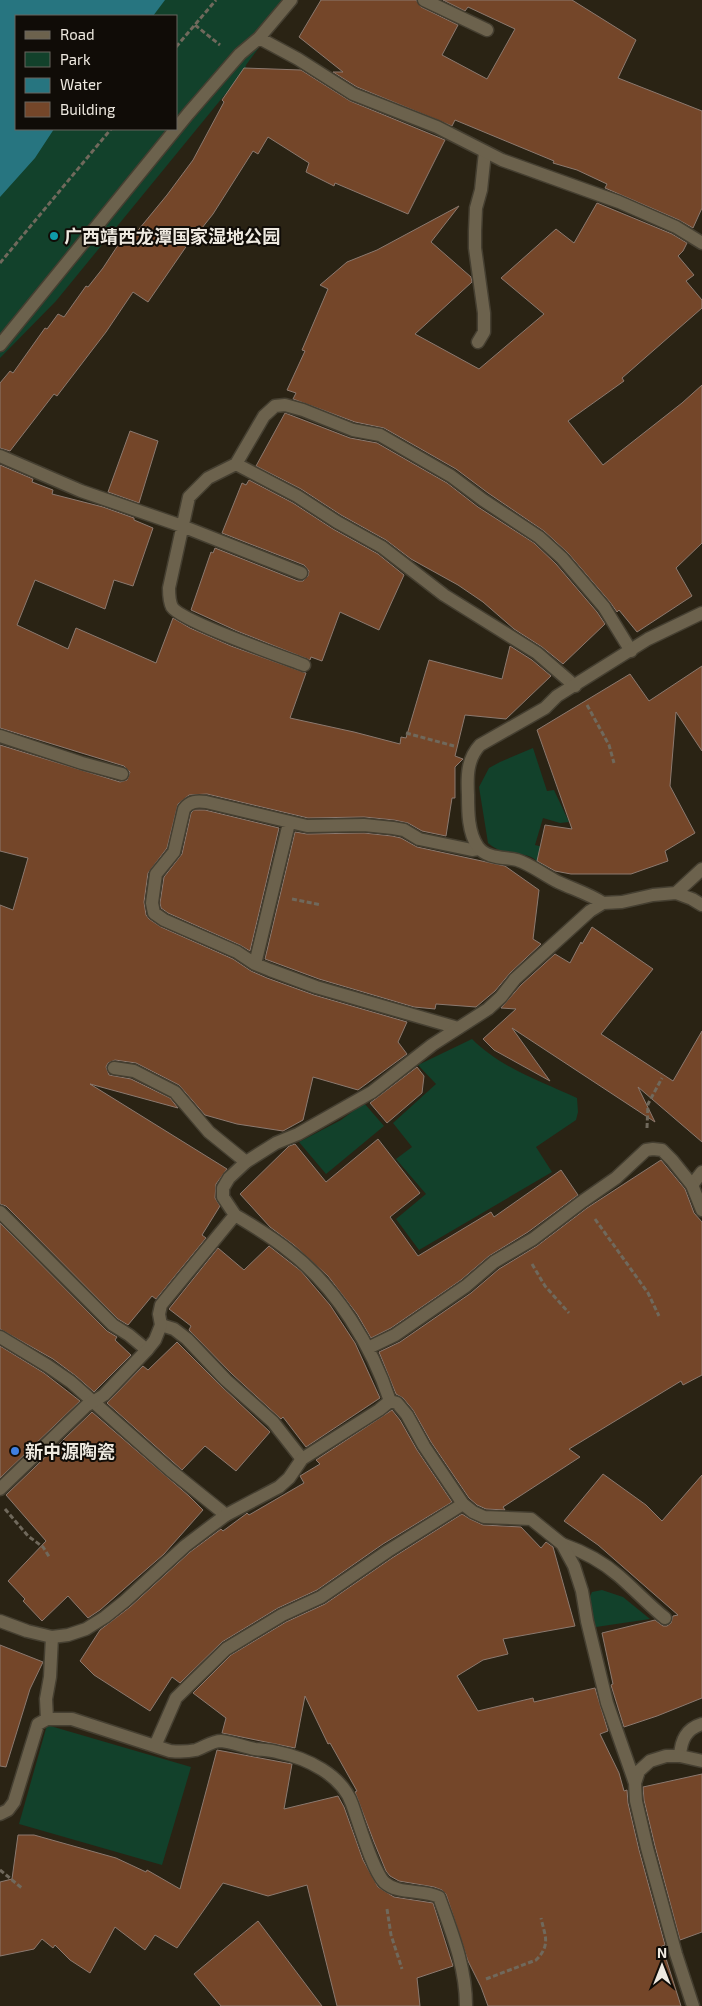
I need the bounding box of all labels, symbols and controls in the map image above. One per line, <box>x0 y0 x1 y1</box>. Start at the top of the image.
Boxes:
legend <box>15 15 178 130</box>
text: Road <box>60 25 95 43</box>
text: Park <box>60 50 91 68</box>
text: Water <box>60 75 102 93</box>
text: Building <box>60 100 116 118</box>
place label: 广西靖西龙潭国家湿地公园 <box>64 225 280 247</box>
marker: 广西靖西龙潭国家湿地公园 <box>48 230 60 242</box>
place label: 新中源陶瓷 <box>25 1440 115 1462</box>
marker: 新中源陶瓷 <box>9 1445 21 1457</box>
north arrow <box>637 1941 687 1991</box>
text: N <box>657 1944 667 1961</box>

